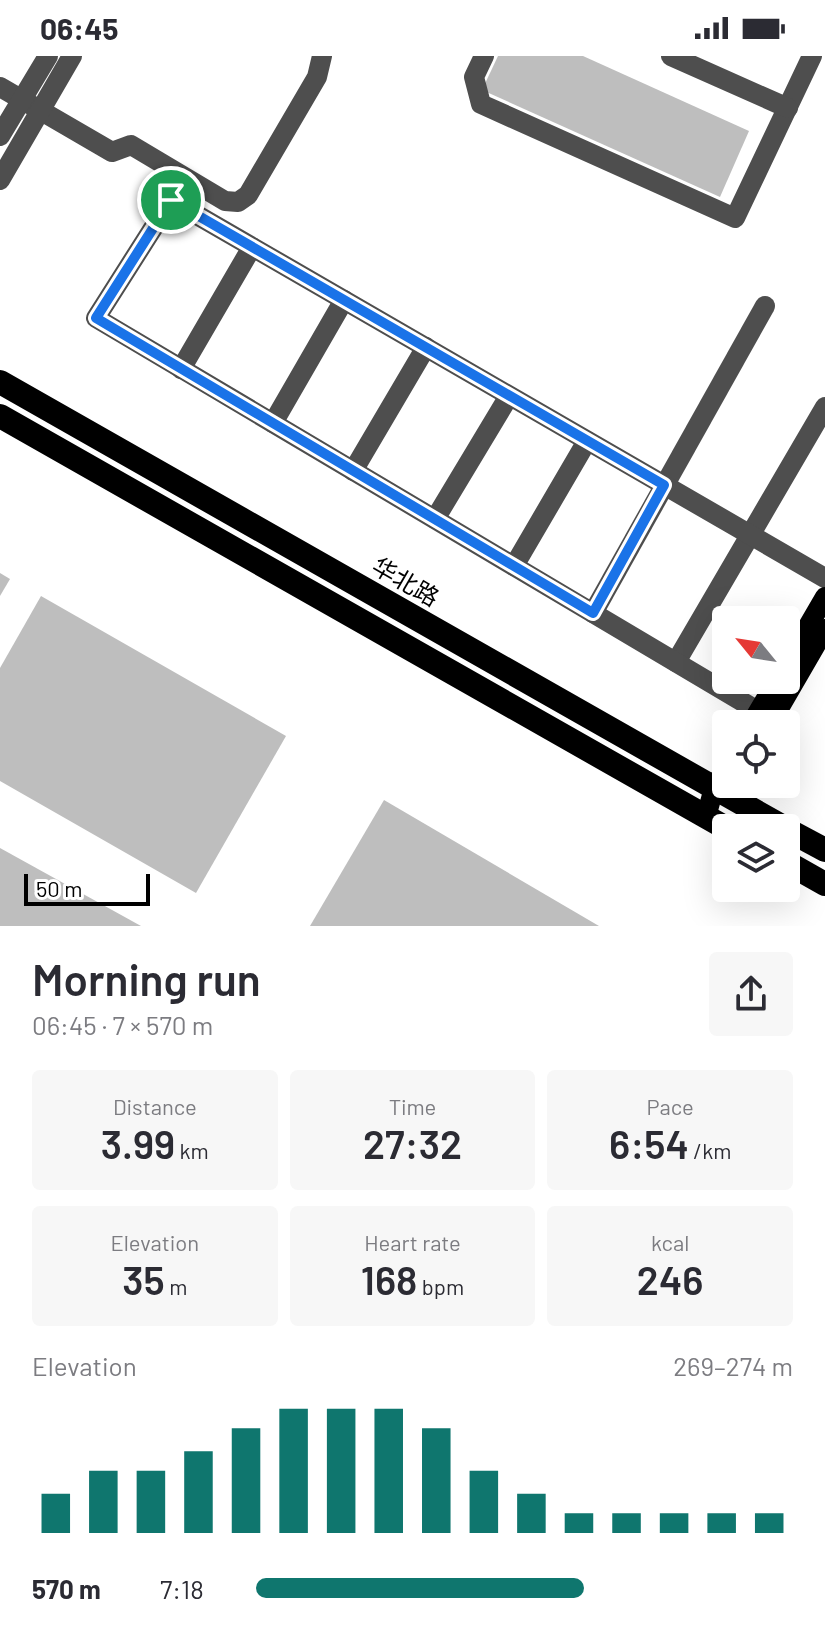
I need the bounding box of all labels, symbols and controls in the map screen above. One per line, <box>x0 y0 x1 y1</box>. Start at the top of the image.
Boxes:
text: 06:45 <box>40 10 118 46</box>
pin <box>137 166 205 234</box>
icon: arrive <box>149 178 193 222</box>
street label: 华北路 <box>368 550 444 612</box>
north arrow <box>712 606 800 694</box>
map controls <box>712 606 800 902</box>
button: locate <box>712 710 800 798</box>
button: layers <box>712 814 800 902</box>
scale bar <box>24 870 150 906</box>
text: 50 m <box>36 875 82 901</box>
text: Morning run <box>32 952 261 1005</box>
button: share <box>709 952 793 1036</box>
text: 06:45 · 7 × 570 m <box>32 1009 213 1040</box>
text: Distance <box>113 1093 197 1119</box>
text: Time <box>389 1093 436 1119</box>
text: Pace <box>647 1093 694 1119</box>
text: 3.99 <box>101 1119 175 1167</box>
text: 27:32 <box>363 1119 462 1167</box>
text: 6:54 <box>609 1119 689 1167</box>
text: km <box>175 1137 209 1163</box>
text: /km <box>689 1137 731 1163</box>
text: Elevation <box>111 1229 199 1255</box>
text: Heart rate <box>364 1229 461 1255</box>
text: kcal <box>651 1229 689 1255</box>
text: 35 <box>122 1255 165 1303</box>
text: 168 <box>361 1255 417 1303</box>
text: 246 <box>637 1255 703 1303</box>
text: m <box>165 1273 187 1299</box>
text: bpm <box>417 1273 464 1299</box>
text: Elevation <box>32 1350 137 1381</box>
text: 269–274 m <box>673 1350 793 1381</box>
text: 570 m <box>32 1573 101 1604</box>
text: 7:18 <box>160 1573 204 1604</box>

